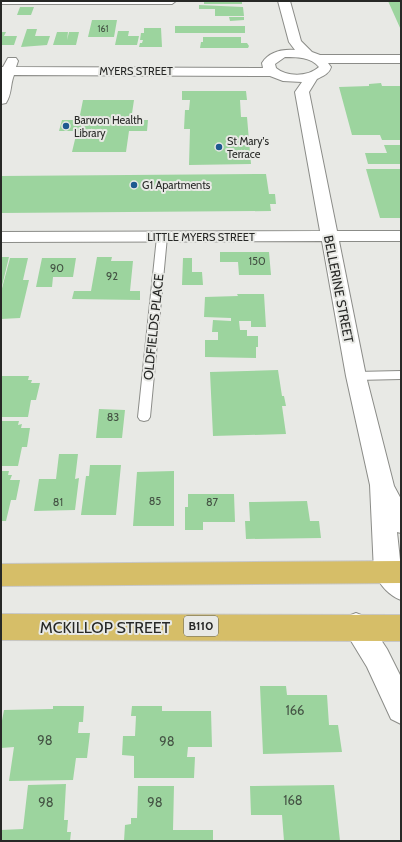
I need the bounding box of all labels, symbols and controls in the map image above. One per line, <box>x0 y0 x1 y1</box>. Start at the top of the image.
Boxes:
house number: 161 <box>98 23 109 34</box>
street label: MYERS STREET <box>99 64 173 78</box>
place label: Barwon Health Library <box>74 113 143 140</box>
marker: Barwon Health Library <box>61 121 71 131</box>
place label: St Mary's Terrace <box>227 134 269 161</box>
marker: St Mary's Terrace <box>214 142 224 152</box>
place label: G1 Apartments <box>142 178 211 192</box>
marker: G1 Apartments <box>129 180 139 190</box>
street label: LITTLE MYERS STREET <box>147 230 255 244</box>
street label: BELLERINE STREET <box>321 234 357 344</box>
house number: 150 <box>248 254 266 268</box>
house number: 90 <box>50 261 64 275</box>
house number: 92 <box>106 269 118 283</box>
street label: OLDFIELDS PLACE <box>139 273 167 381</box>
house number: 83 <box>107 410 119 424</box>
house number: 85 <box>149 494 161 508</box>
house number: 81 <box>53 495 63 509</box>
house number: 87 <box>206 495 219 509</box>
road number: B110 <box>184 616 218 636</box>
street label: MCKILLOP STREET <box>40 618 171 637</box>
house number: 166 <box>285 702 305 718</box>
house number: 98 <box>37 732 53 748</box>
house number: 98 <box>159 733 175 749</box>
house number: 168 <box>283 792 303 808</box>
house number: 98 <box>38 794 54 810</box>
house number: 98 <box>147 794 163 810</box>

